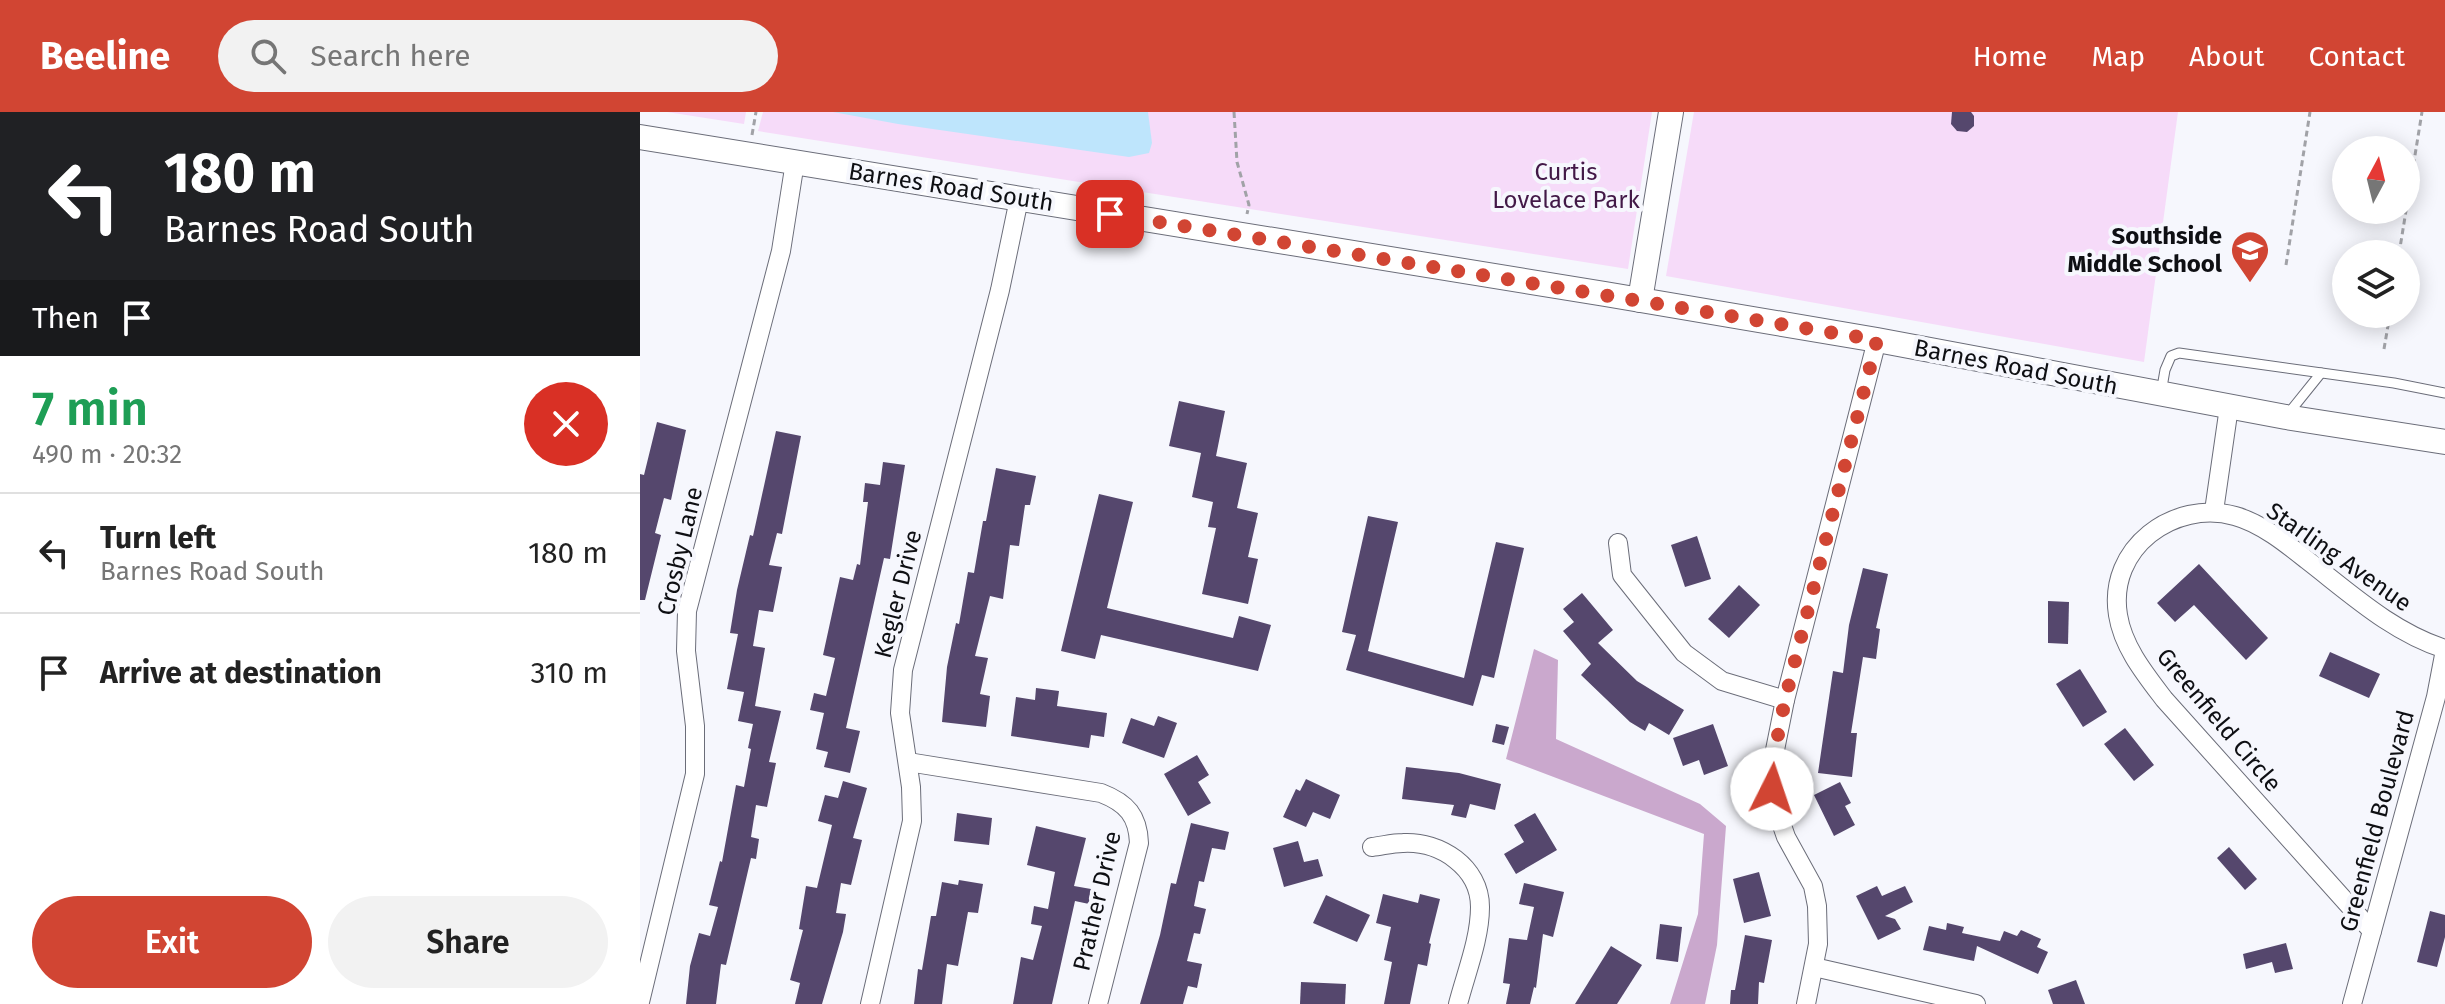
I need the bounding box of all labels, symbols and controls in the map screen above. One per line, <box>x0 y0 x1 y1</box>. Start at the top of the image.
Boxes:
search box <box>218 20 778 92</box>
text: Beeline <box>40 33 170 79</box>
icon: search <box>246 34 290 78</box>
text: Search here <box>310 38 471 74</box>
text: Home <box>1973 40 2047 73</box>
text: Map <box>2091 40 2145 73</box>
text: About <box>2189 40 2264 73</box>
text: Contact <box>2308 40 2405 73</box>
north arrow <box>2332 136 2420 224</box>
map controls <box>2332 136 2420 328</box>
text: 180 m <box>164 140 316 207</box>
icon: left <box>32 144 136 248</box>
street label: Barnes Road South <box>847 157 1055 217</box>
park label: Curtis Lovelace Park <box>1492 158 1641 214</box>
pin <box>1076 180 1144 248</box>
icon: arrive <box>1088 192 1132 236</box>
text: Barnes Road South <box>164 208 475 252</box>
place label: Southside Middle School <box>2067 222 2223 278</box>
school or university icon: Southside Middle School <box>2229 229 2271 284</box>
button: layers <box>2332 240 2420 328</box>
icon: arrive <box>115 296 159 340</box>
text: Then <box>32 300 99 336</box>
street label: Barnes Road South <box>1912 333 2120 401</box>
text: 7 min <box>32 380 148 438</box>
button: close <box>524 382 608 466</box>
text: 490 m · 20:32 <box>32 439 182 470</box>
street label: Crosby Lane <box>652 484 708 618</box>
street label: Starling Avenue <box>2261 497 2417 617</box>
text: Turn left <box>100 520 216 556</box>
street label: Kegler Drive <box>869 527 927 661</box>
icon: left <box>32 531 76 575</box>
text: 180 m <box>528 535 608 571</box>
text: Barnes Road South <box>100 556 324 587</box>
street label: Greenfield Circle <box>2151 643 2287 797</box>
icon: arrive <box>32 651 76 695</box>
text: Arrive at destination <box>100 655 382 691</box>
text: 310 m <box>530 655 608 691</box>
street label: Greenfield Boulevard <box>2334 707 2420 935</box>
position arrow <box>1730 747 1814 831</box>
street label: Prather Drive <box>1067 828 1127 974</box>
button: Exit <box>32 896 312 988</box>
button: Share <box>328 896 608 988</box>

